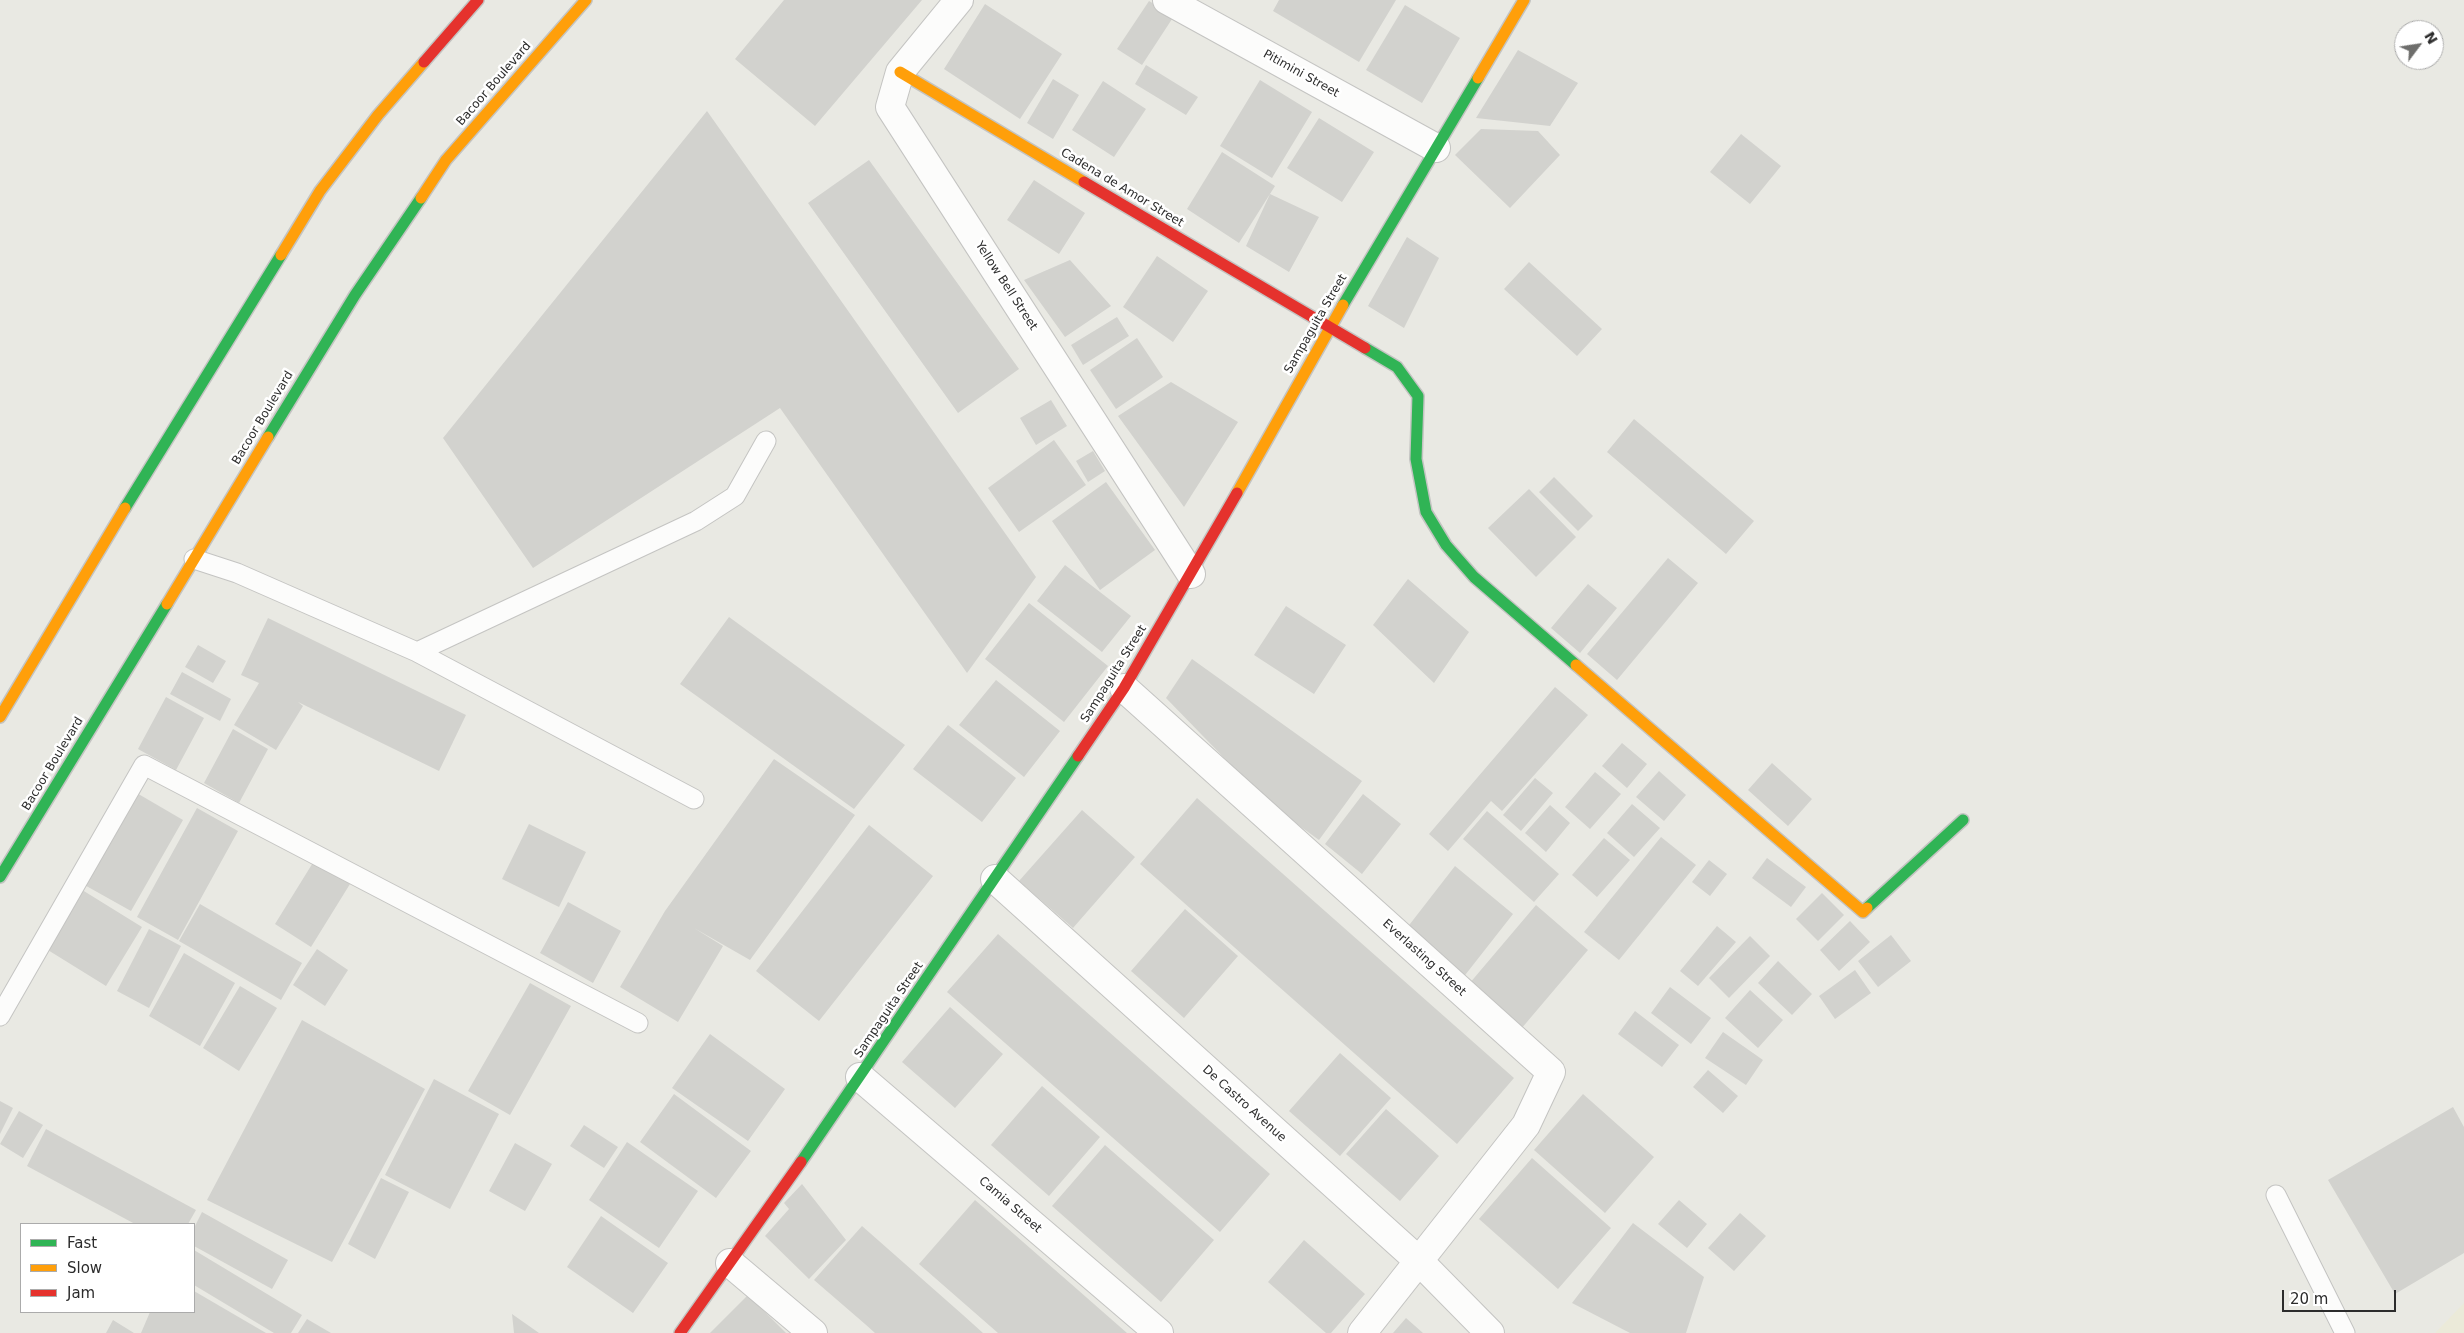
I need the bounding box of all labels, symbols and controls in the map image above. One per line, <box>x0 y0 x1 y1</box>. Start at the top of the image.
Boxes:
north arrow <box>2394 20 2444 70</box>
text: N <box>2421 29 2441 47</box>
street label: Bacoor Boulevard <box>454 39 534 129</box>
street label: Pitimini Street <box>1261 47 1341 101</box>
street label: Cadena de Amor Street <box>1058 146 1186 230</box>
street label: Yellow Bell Street <box>972 239 1040 333</box>
street label: Sampaguita Street <box>1282 272 1350 376</box>
street label: Bacoor Boulevard <box>229 369 297 467</box>
street label: Sampaguita Street <box>1078 622 1150 726</box>
street label: Bacoor Boulevard <box>19 715 87 813</box>
street label: Everlasting Street <box>1379 917 1469 999</box>
street label: Sampaguita Street <box>852 959 926 1061</box>
street label: De Castro Avenue <box>1199 1063 1289 1145</box>
street label: Camia Street <box>976 1174 1044 1236</box>
legend <box>20 1223 195 1313</box>
text: Fast <box>67 1234 97 1252</box>
text: Slow <box>67 1259 102 1277</box>
scale bar <box>2284 1280 2398 1312</box>
text: Jam <box>67 1284 95 1302</box>
text: 20 m <box>2290 1290 2328 1308</box>

